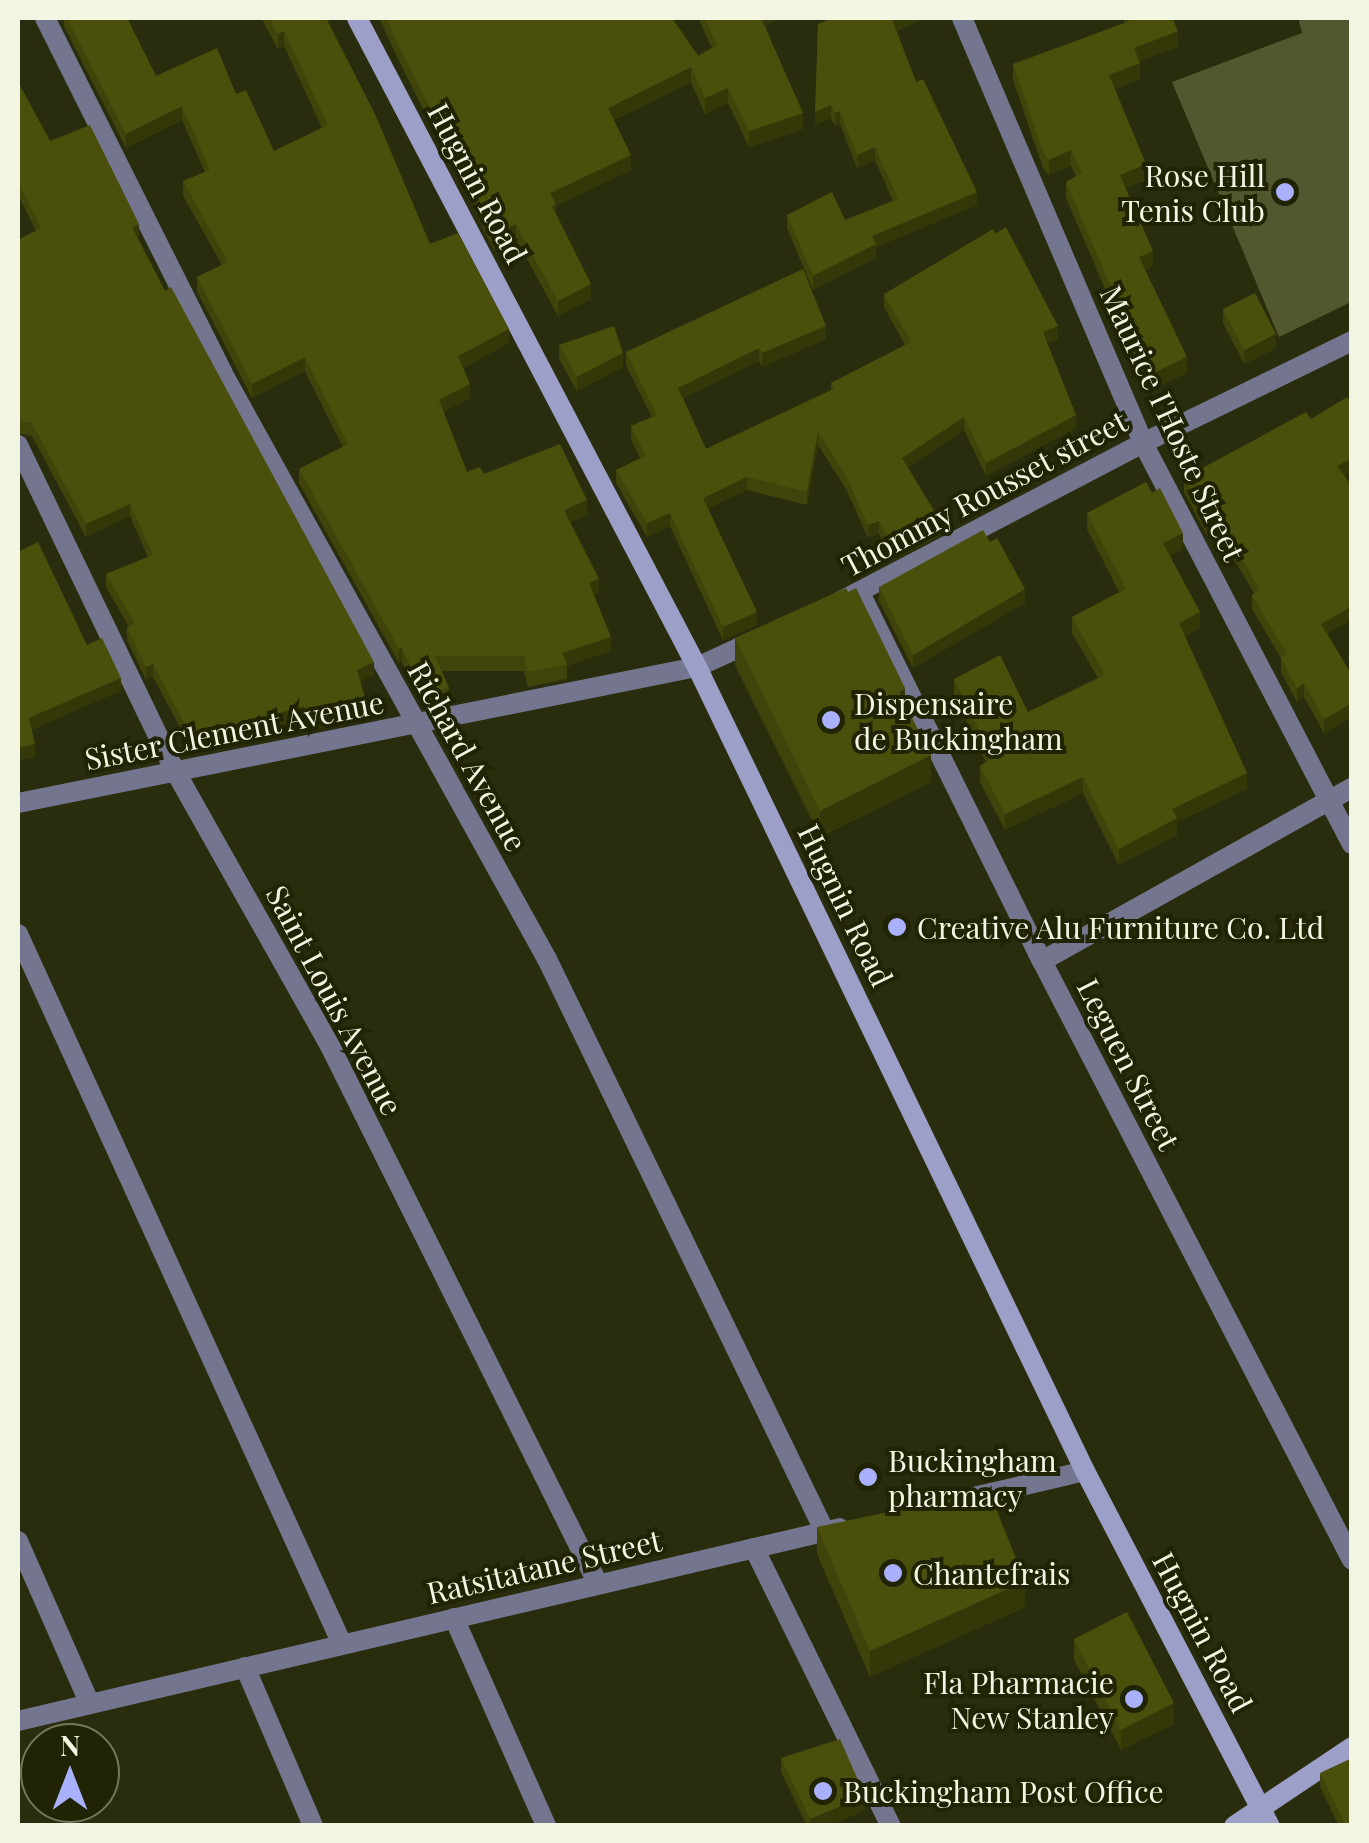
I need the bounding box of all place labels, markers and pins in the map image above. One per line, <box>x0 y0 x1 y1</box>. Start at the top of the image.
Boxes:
place label: Rose Hill Tenis Club <box>1121 157 1265 228</box>
marker: Rose Hill Tenis Club <box>1274 181 1296 203</box>
place label: Dispensaire de Buckingham <box>854 685 1063 756</box>
marker: Dispensaire de Buckingham <box>818 707 844 733</box>
place label: Creative Alu Furniture Co. Ltd <box>917 909 1325 945</box>
marker: Creative Alu Furniture Co. Ltd <box>886 916 908 938</box>
place label: Buckingham pharmacy <box>888 1442 1057 1512</box>
marker: Buckingham pharmacy <box>857 1466 879 1488</box>
place label: Chantefrais <box>913 1555 1070 1591</box>
marker: Chantefrais <box>882 1562 904 1584</box>
place label: Fla Pharmacie New Stanley <box>923 1664 1114 1734</box>
marker: Fla Pharmacie New Stanley <box>1123 1688 1145 1710</box>
place label: Buckingham Post Office <box>843 1773 1164 1809</box>
marker: Buckingham Post Office <box>812 1780 834 1802</box>

